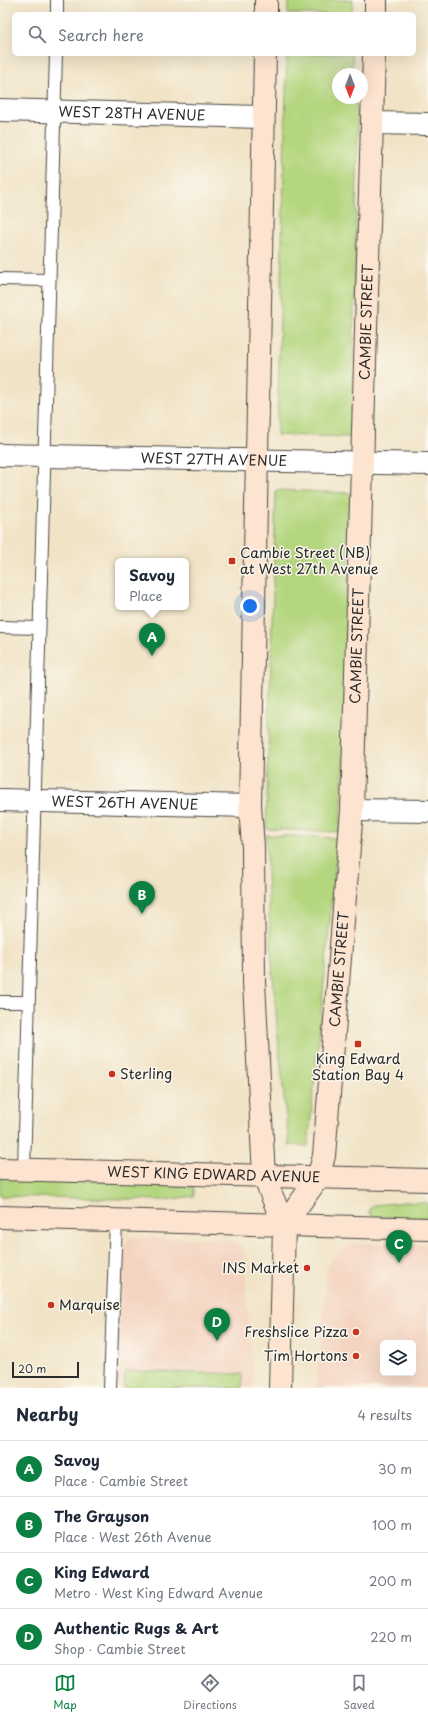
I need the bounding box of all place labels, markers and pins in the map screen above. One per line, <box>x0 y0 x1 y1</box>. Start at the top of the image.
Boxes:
place label: Cambie Street (NB) at West 27th Avenue <box>240 542 379 579</box>
marker: Cambie Street (NB) at West 27th Avenue <box>227 556 237 566</box>
pin: A <box>139 623 165 656</box>
pin: B <box>129 881 155 914</box>
marker: King Edward Station Bay 4 <box>353 1039 363 1049</box>
place label: King Edward Station Bay 4 <box>312 1048 404 1085</box>
place label: Sterling <box>120 1063 172 1084</box>
marker: Sterling <box>107 1069 117 1079</box>
pin: C <box>386 1230 412 1263</box>
place label: INS Market <box>222 1257 299 1278</box>
marker: INS Market <box>302 1263 312 1273</box>
place label: Marquise <box>59 1294 120 1315</box>
marker: Marquise <box>46 1300 56 1310</box>
pin: D <box>204 1308 230 1341</box>
place label: Freshslice Pizza <box>244 1321 348 1342</box>
marker: Freshslice Pizza <box>351 1327 361 1337</box>
place label: Tim Hortons <box>264 1345 348 1366</box>
marker: Tim Hortons <box>351 1351 361 1361</box>

